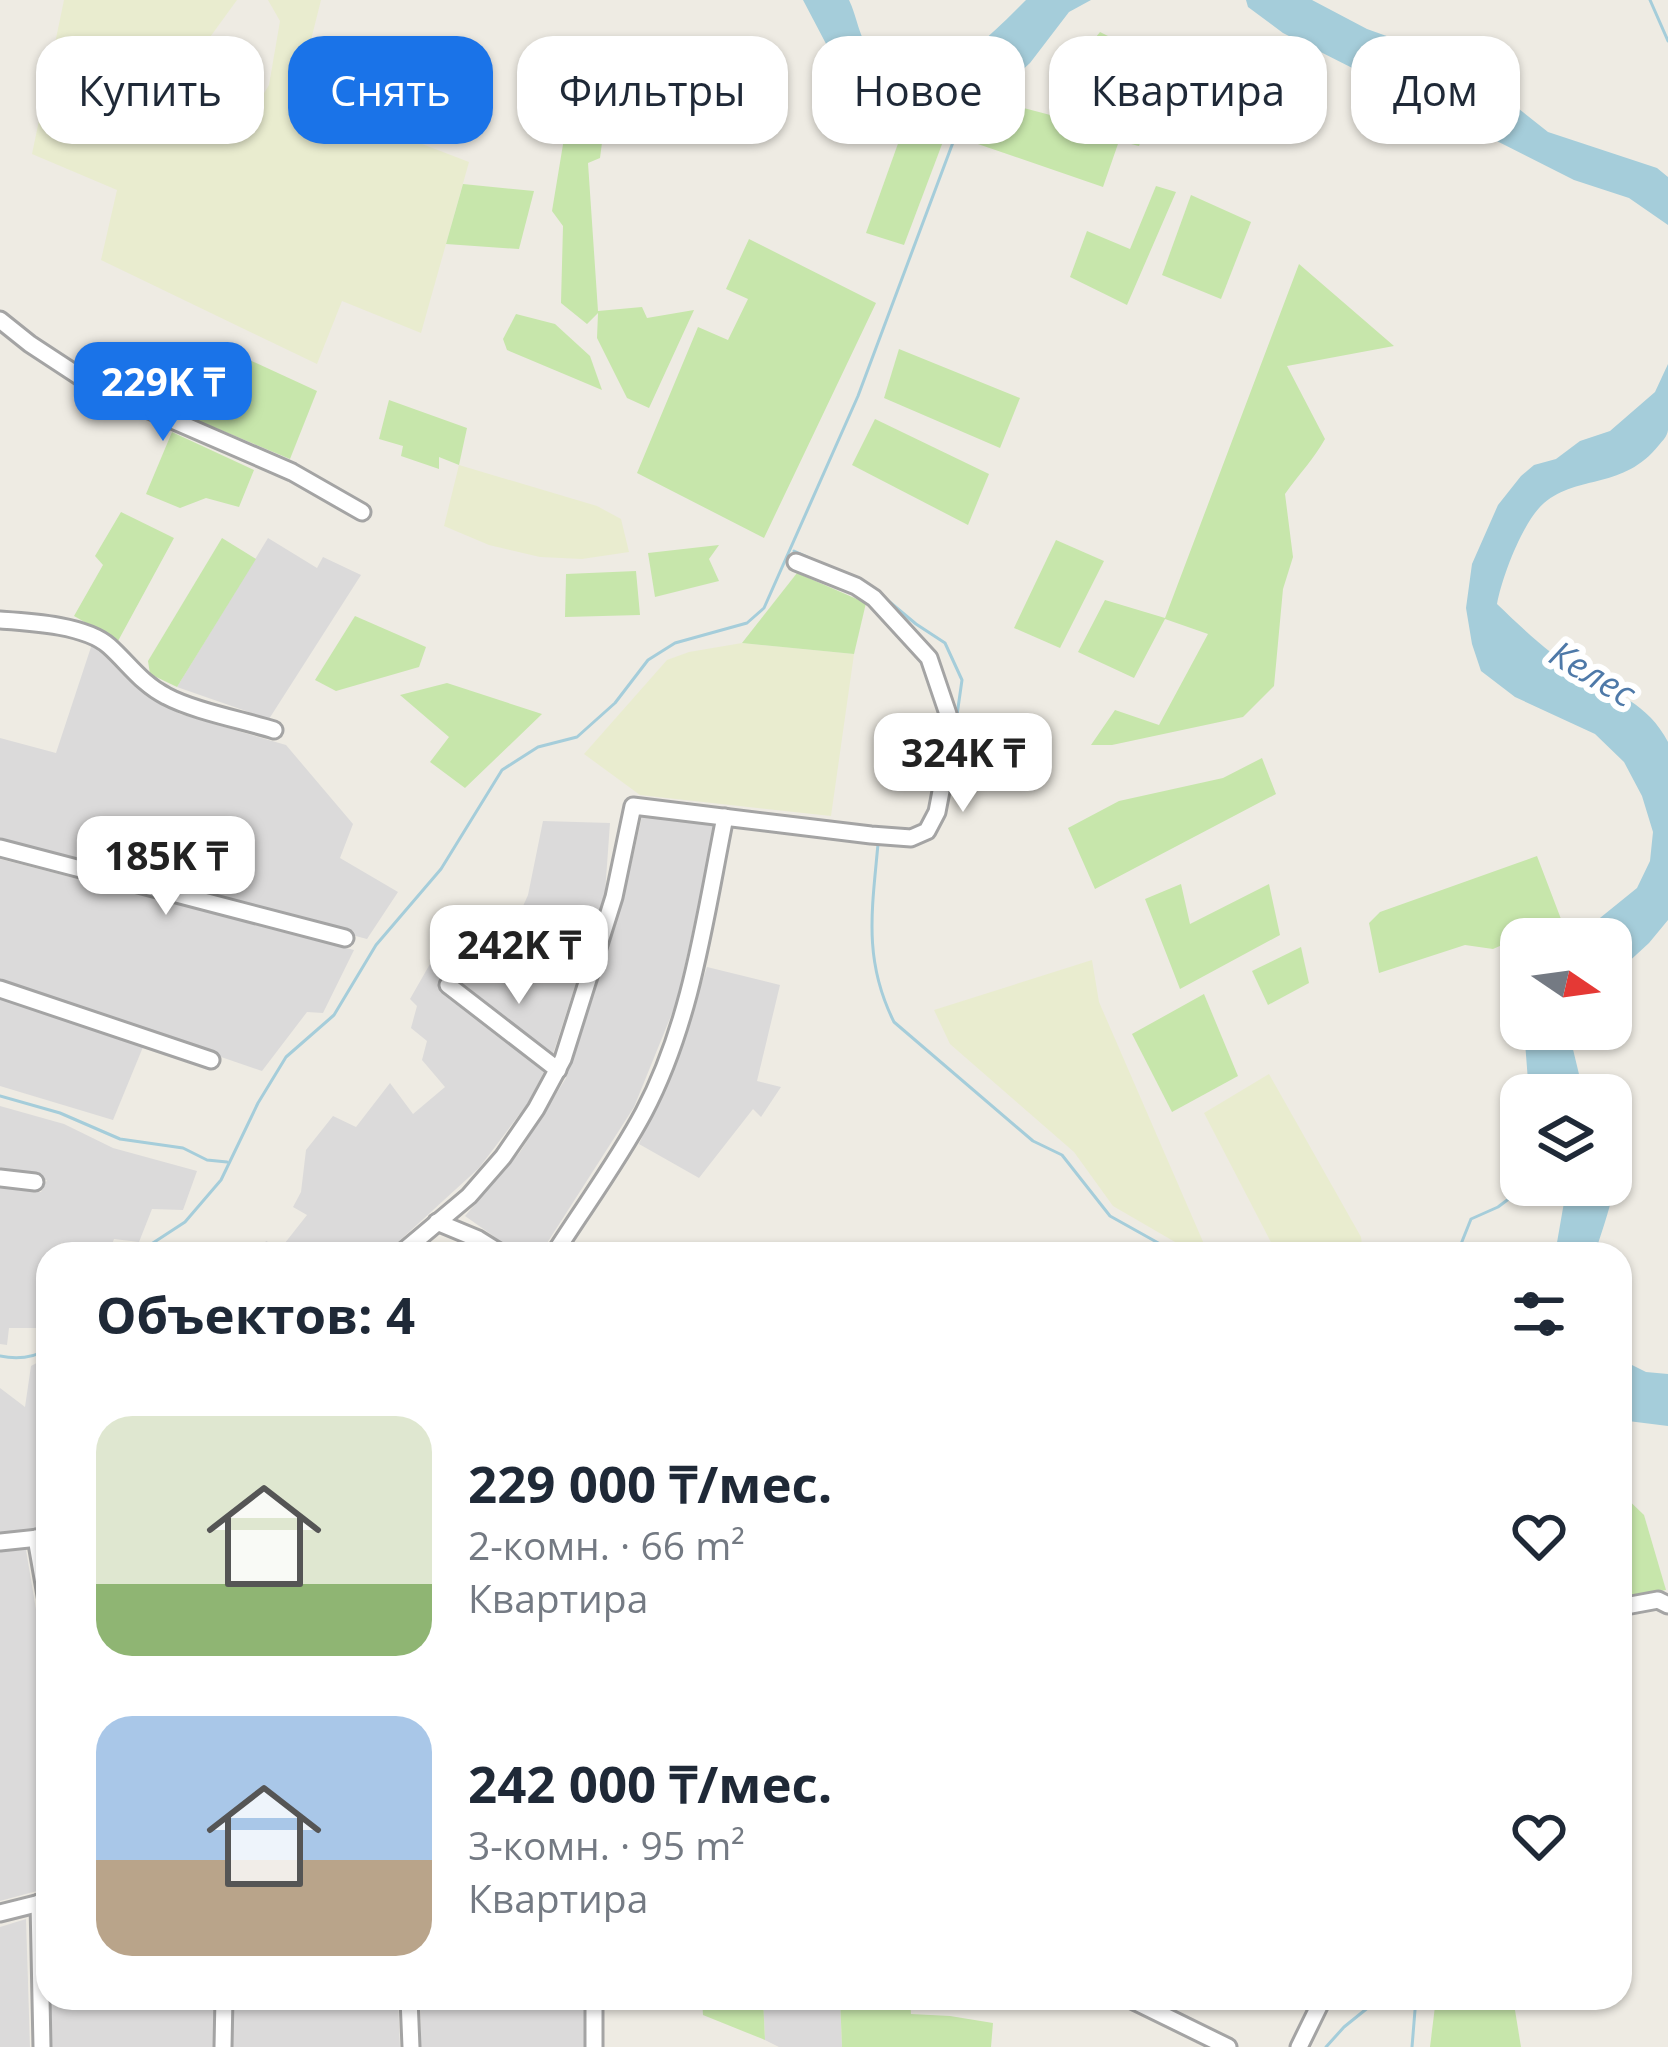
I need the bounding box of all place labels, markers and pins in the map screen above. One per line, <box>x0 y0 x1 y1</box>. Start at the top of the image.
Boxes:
pin: 229K ₸ <box>65 342 261 444</box>
pin: 324K ₸ <box>865 713 1061 815</box>
pin: 185K ₸ <box>68 816 264 918</box>
pin: 242K ₸ <box>421 905 617 1007</box>

